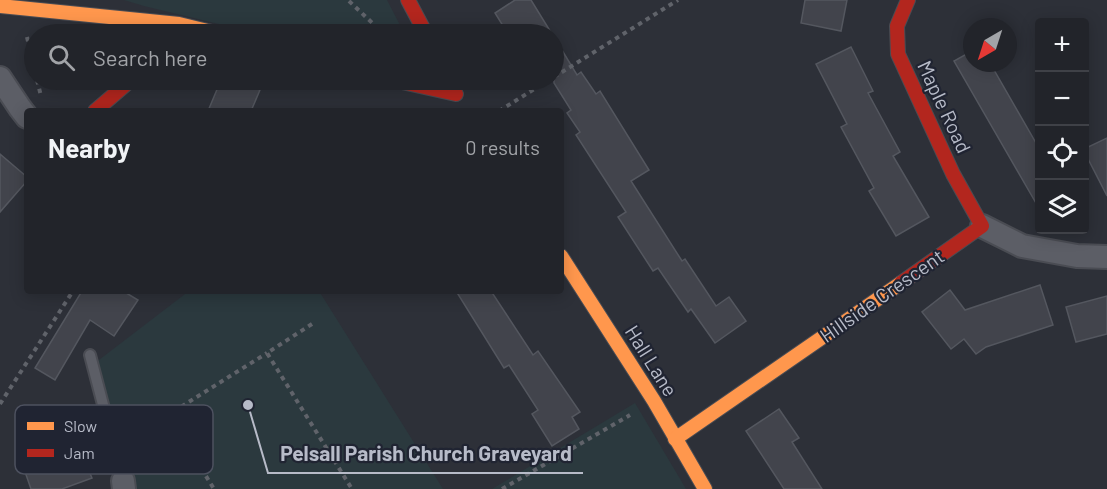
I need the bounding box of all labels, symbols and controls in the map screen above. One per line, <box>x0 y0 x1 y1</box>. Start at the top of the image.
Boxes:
north arrow <box>963 18 1017 72</box>
map controls <box>1035 18 1089 234</box>
button: + <box>1035 18 1089 72</box>
search box <box>24 24 564 90</box>
icon: search <box>45 41 78 74</box>
text: Search here <box>93 44 207 70</box>
street label: Maple Road <box>913 57 977 157</box>
button: − <box>1035 72 1089 126</box>
button: locate <box>1035 126 1089 180</box>
text: Nearby <box>48 132 130 163</box>
text: 0 results <box>465 135 540 159</box>
button: layers <box>1035 180 1089 234</box>
street label: Hillside Crescent <box>815 243 948 347</box>
street label: Hall Lane <box>621 320 683 400</box>
legend <box>15 405 213 474</box>
text: Slow <box>64 416 97 435</box>
callout: Pelsall Parish Church Graveyard <box>268 434 583 473</box>
text: Pelsall Parish Church Graveyard <box>280 440 572 465</box>
text: Jam <box>64 443 95 462</box>

